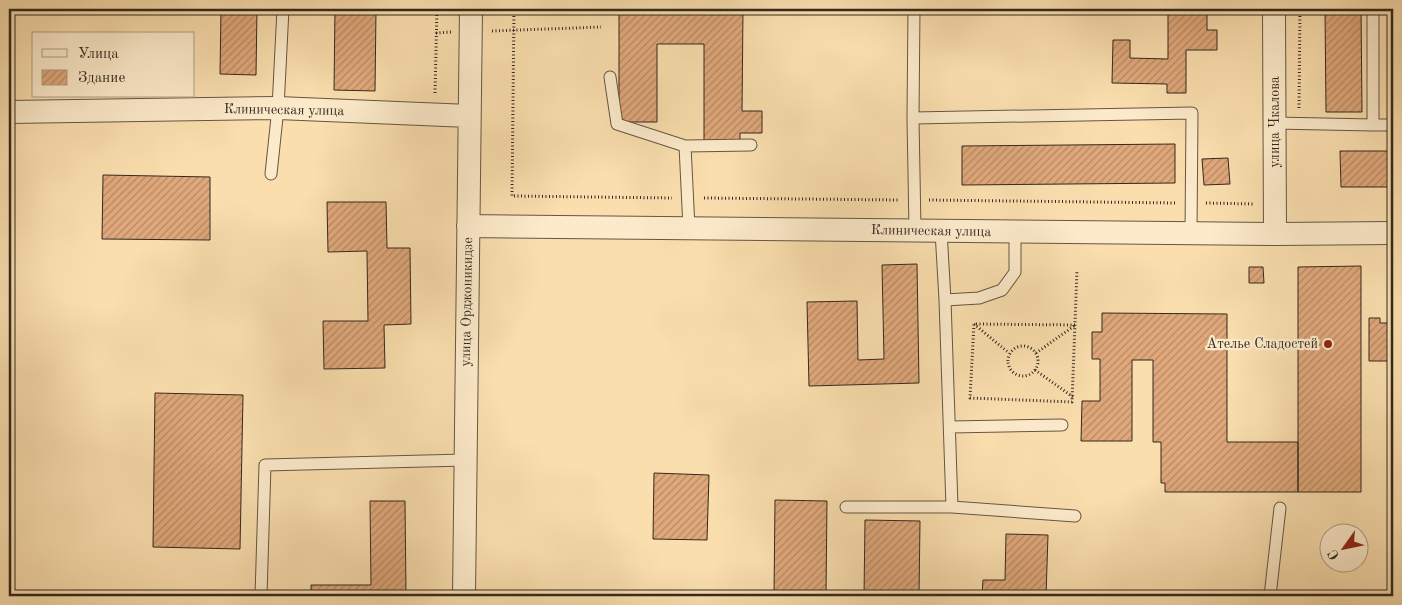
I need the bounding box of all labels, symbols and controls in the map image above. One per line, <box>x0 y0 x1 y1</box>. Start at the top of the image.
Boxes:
legend <box>32 32 195 98</box>
text: Улица <box>78 47 119 62</box>
text: Здание <box>78 71 125 86</box>
street label: улица Чкалова <box>1268 76 1282 168</box>
street label: Клиническая улица <box>224 102 344 118</box>
street label: Клиническая улица <box>871 223 991 239</box>
street label: улица Орджоникидзе <box>459 237 475 367</box>
place label: Ателье Сладостей <box>1206 337 1318 351</box>
marker: Ателье Сладостей <box>1322 338 1334 350</box>
north arrow <box>1320 522 1370 572</box>
text: С <box>1326 547 1342 562</box>

